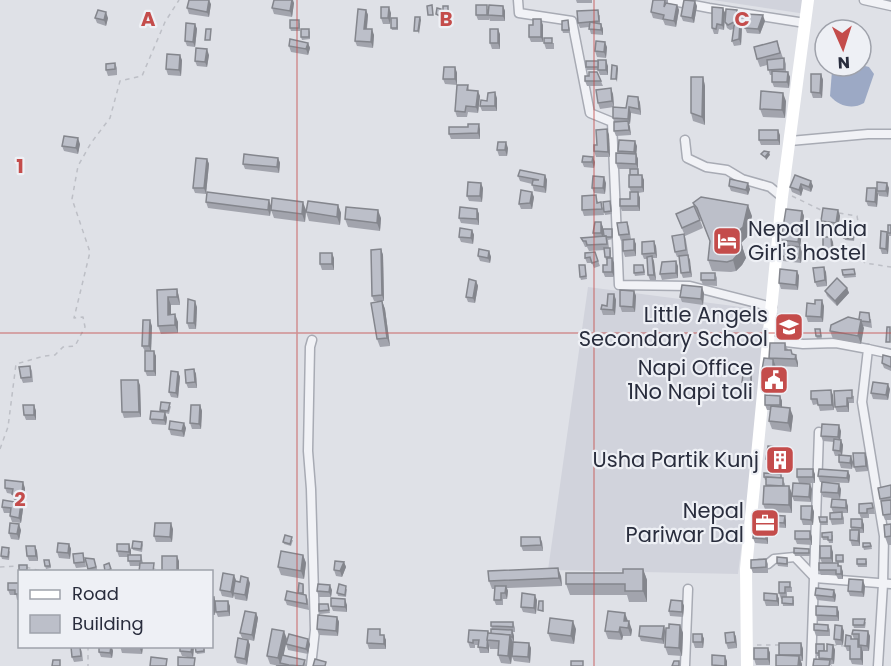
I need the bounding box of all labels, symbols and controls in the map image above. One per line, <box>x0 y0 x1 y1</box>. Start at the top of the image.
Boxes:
text: A <box>141 5 156 33</box>
text: B <box>439 5 453 33</box>
text: C <box>734 5 750 33</box>
north arrow <box>813 18 873 78</box>
text: N <box>837 51 850 74</box>
text: 1 <box>16 152 24 180</box>
place label: Nepal India Girl's hostel <box>748 214 867 267</box>
hotel icon: Nepal India Girl's hostel <box>711 225 743 257</box>
place label: Little Angels Secondary School <box>579 300 768 353</box>
school or university icon: Little Angels Secondary School <box>773 311 805 343</box>
place label: Napi Office 1No Napi toli <box>627 353 753 406</box>
public building icon: Napi Office 1No Napi toli <box>758 364 790 396</box>
building icon: Usha Partik Kunj <box>764 444 796 476</box>
place label: Usha Partik Kunj <box>593 445 759 474</box>
text: 2 <box>14 485 26 513</box>
place label: Nepal Pariwar Dal <box>626 496 744 549</box>
office icon: Nepal Pariwar Dal <box>749 507 781 539</box>
legend <box>18 570 213 648</box>
text: Road <box>72 581 119 606</box>
text: Building <box>72 611 144 636</box>

